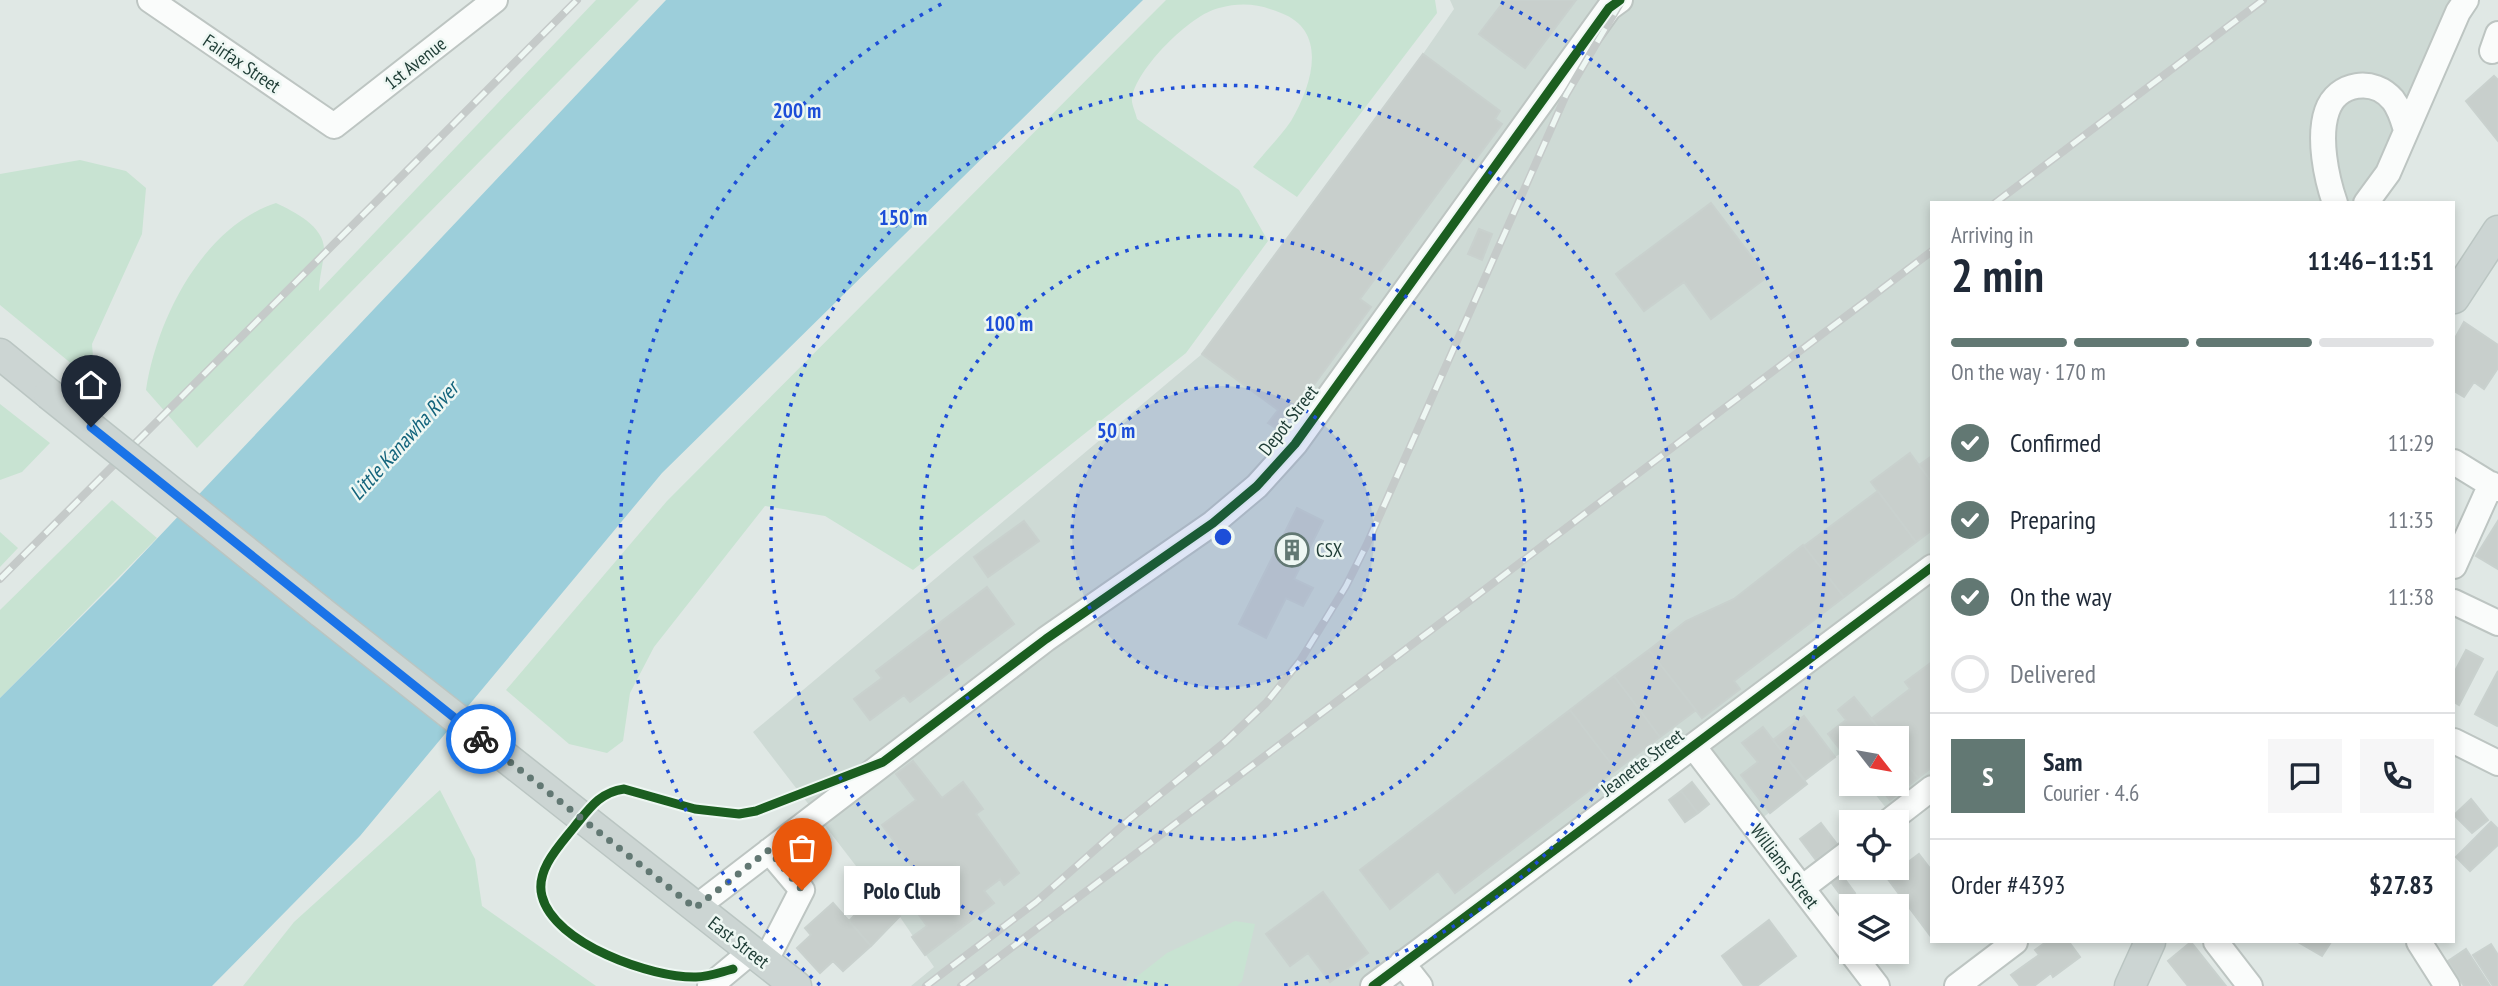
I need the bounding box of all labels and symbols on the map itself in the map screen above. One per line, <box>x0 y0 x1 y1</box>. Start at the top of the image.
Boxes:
street label: Fairfax Street <box>199 28 286 98</box>
street label: 1st Avenue <box>379 31 451 95</box>
text: 200 m <box>773 97 821 124</box>
text: 150 m <box>879 204 927 231</box>
text: 100 m <box>985 310 1033 337</box>
pin <box>61 355 121 427</box>
water label: Little Kanawha River <box>343 373 466 506</box>
street label: Depot Street <box>1253 379 1323 460</box>
text: 50 m <box>1097 417 1135 444</box>
centre of rings <box>1211 525 1235 549</box>
building icon: CSX <box>1273 531 1311 569</box>
place label: CSX <box>1316 538 1343 562</box>
courier <box>446 704 516 774</box>
street label: Jeanette Street <box>1595 723 1689 802</box>
north arrow <box>1839 726 1909 796</box>
pin <box>772 818 832 890</box>
street label: Williams Street <box>1745 819 1825 914</box>
callout: Polo Club <box>844 866 959 914</box>
street label: East Street <box>704 911 775 974</box>

